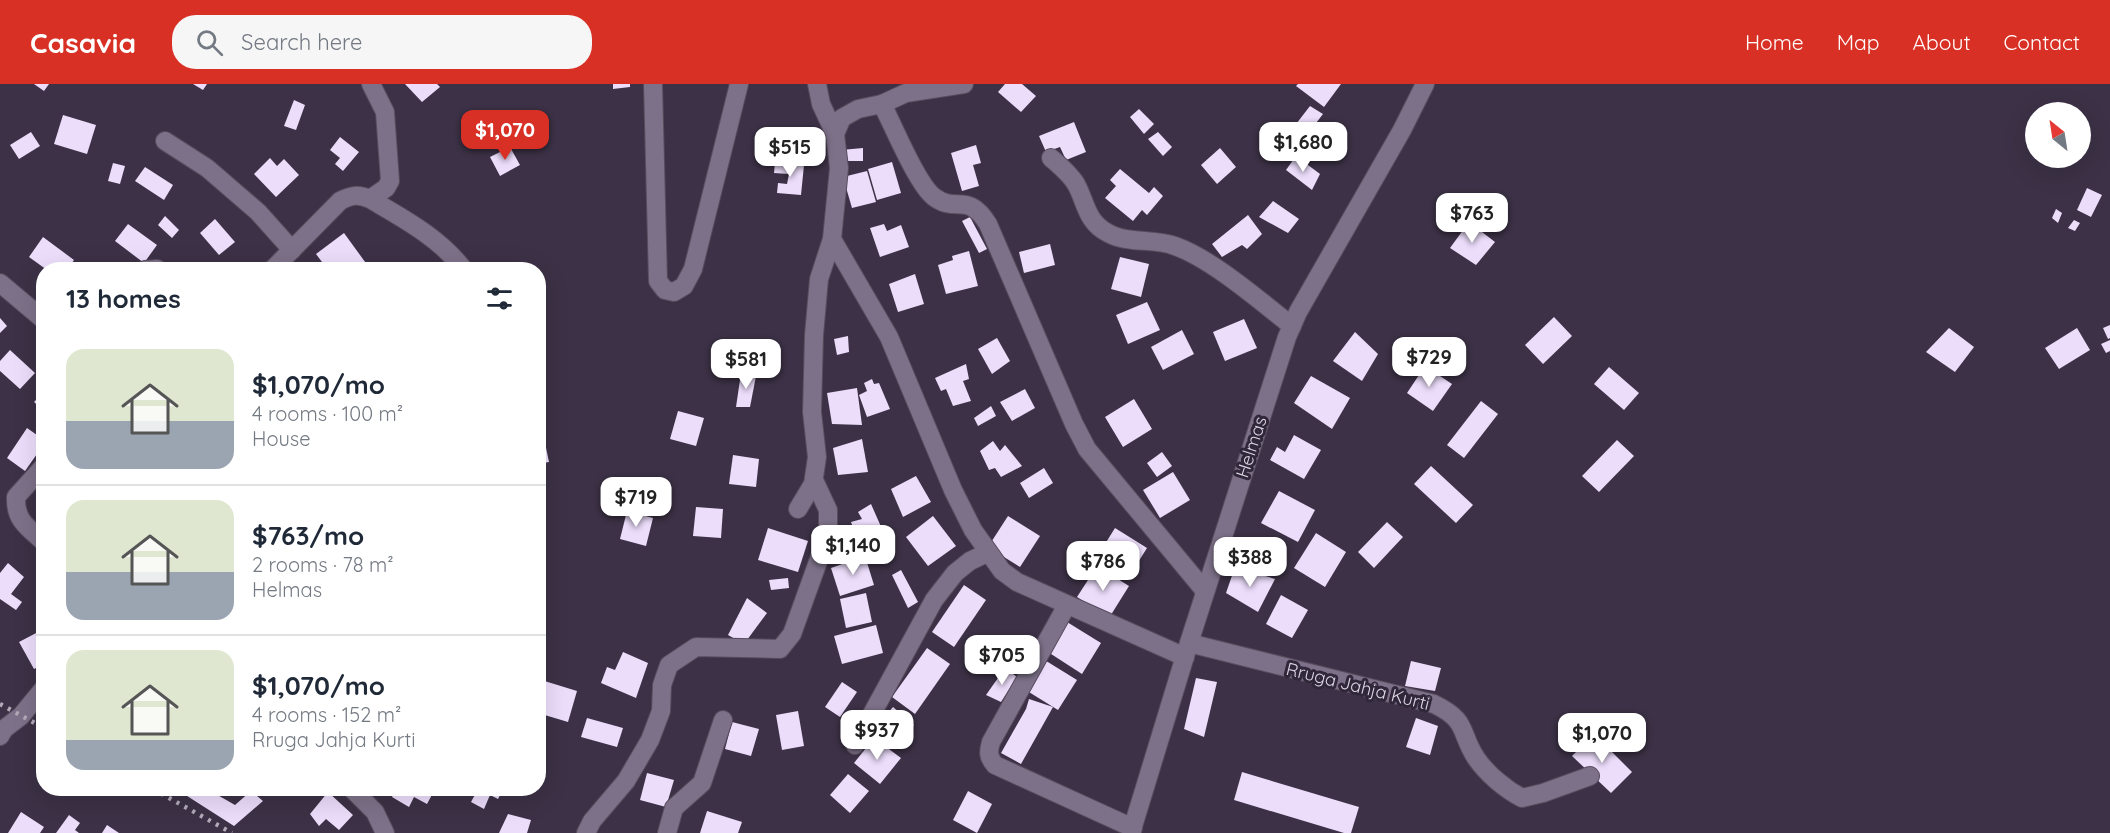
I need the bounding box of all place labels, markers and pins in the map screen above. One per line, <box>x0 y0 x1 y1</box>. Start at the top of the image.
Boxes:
pin: $1,070 <box>456 110 554 161</box>
pin: $1,680 <box>1254 122 1352 173</box>
pin: $515 <box>754 127 826 178</box>
pin: $763 <box>1436 193 1508 244</box>
pin: $729 <box>1393 337 1465 388</box>
pin: $581 <box>710 339 782 390</box>
pin: $719 <box>600 477 672 528</box>
pin: $1,140 <box>804 525 902 576</box>
pin: $388 <box>1214 537 1286 588</box>
pin: $786 <box>1067 541 1139 592</box>
pin: $705 <box>966 635 1038 686</box>
pin: $937 <box>841 710 913 761</box>
pin: $1,070 <box>1553 713 1651 764</box>

